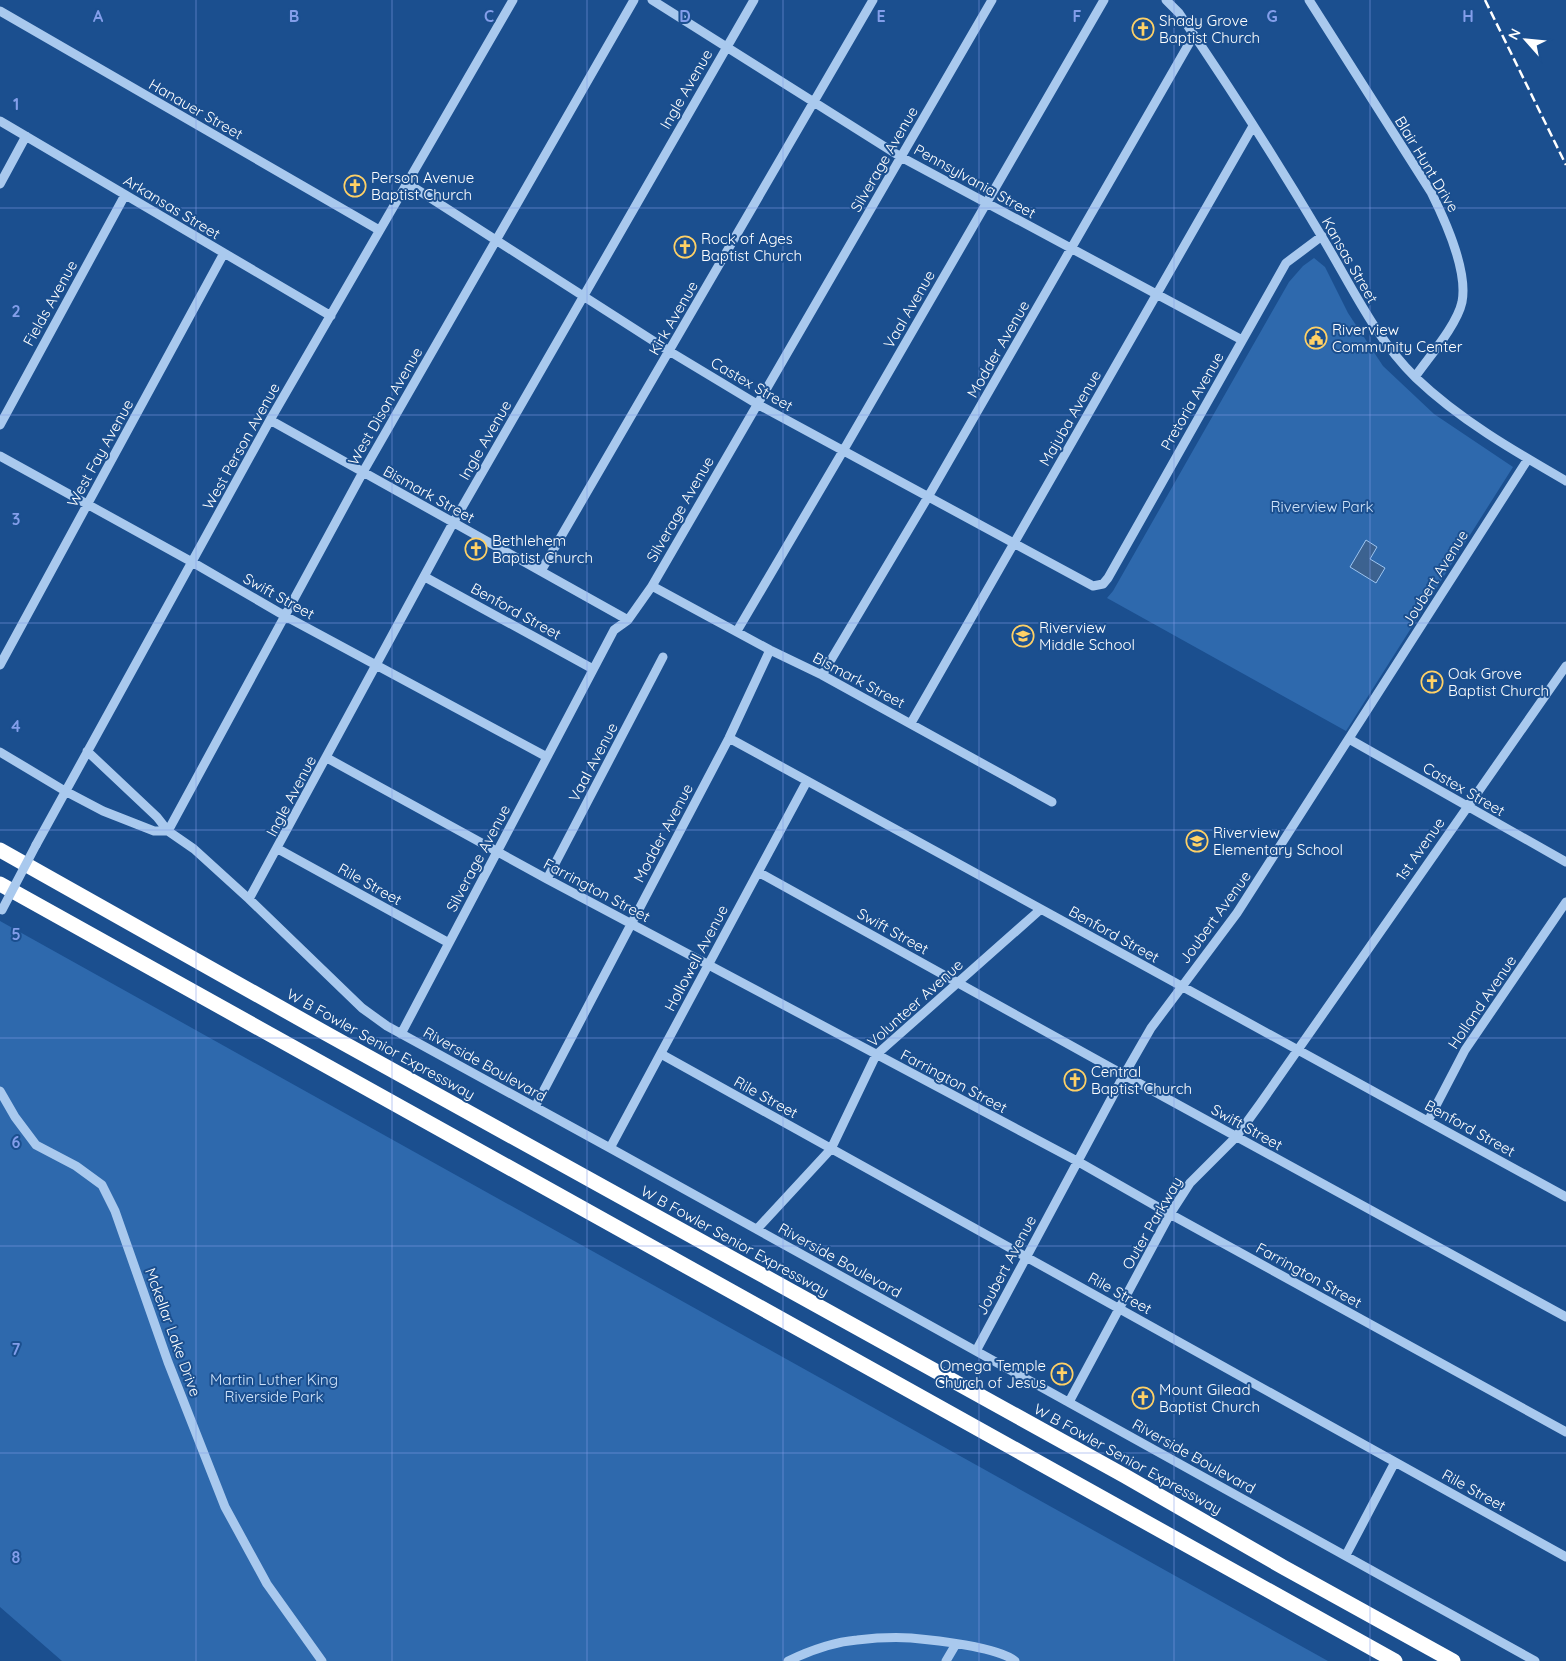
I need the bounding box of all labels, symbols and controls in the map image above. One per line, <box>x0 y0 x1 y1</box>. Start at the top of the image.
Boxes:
text: A <box>93 6 104 26</box>
text: B <box>289 6 299 26</box>
text: C <box>484 6 494 26</box>
text: D <box>679 6 691 26</box>
text: E <box>876 6 886 26</box>
text: F <box>1073 6 1082 26</box>
text: G <box>1266 6 1278 26</box>
text: H <box>1462 6 1474 26</box>
place label: Shady Grove Baptist Church <box>1159 11 1260 47</box>
north arrow <box>1501 15 1551 65</box>
church icon: Shady Grove Baptist Church <box>1131 17 1155 41</box>
text: N <box>1504 25 1525 43</box>
street label: Ingle Avenue <box>656 46 716 132</box>
street label: Hanauer Street <box>146 74 246 144</box>
text: 1 <box>13 94 19 114</box>
street label: Silverage Avenue <box>846 103 922 215</box>
street label: Blair Hunt Drive <box>1391 113 1463 215</box>
street label: Pennsylvania Street <box>911 140 1039 222</box>
place label: Person Avenue Baptist Church <box>371 168 474 204</box>
street label: Arkansas Street <box>120 171 224 243</box>
church icon: Person Avenue Baptist Church <box>343 174 367 198</box>
street label: Kansas Street <box>1318 214 1382 306</box>
place label: Rock of Ages Baptist Church <box>701 229 802 265</box>
church icon: Rock of Ages Baptist Church <box>673 235 697 259</box>
street label: Fields Avenue <box>19 257 81 349</box>
street label: Vaal Avenue <box>879 267 939 351</box>
street label: Kirk Avenue <box>644 278 702 358</box>
street label: Modder Avenue <box>962 297 1034 401</box>
text: 2 <box>11 301 21 321</box>
place label: Riverview Community Center <box>1332 320 1463 356</box>
public building icon: Riverview Community Center <box>1304 326 1328 350</box>
street label: West Dison Avenue <box>343 344 427 468</box>
street label: Pretoria Avenue <box>1156 348 1228 454</box>
street label: Castex Street <box>708 353 796 415</box>
street label: Majuba Avenue <box>1035 367 1105 469</box>
street label: West Person Avenue <box>198 379 284 513</box>
street label: West Fay Avenue <box>63 396 137 510</box>
street label: Ingle Avenue <box>455 397 515 483</box>
street label: Silverage Avenue <box>642 453 718 565</box>
street label: Bismark Street <box>380 461 478 527</box>
park label: Riverview Park <box>1271 497 1373 516</box>
text: 3 <box>12 509 20 529</box>
street label: Joubert Avenue <box>1398 526 1472 630</box>
place label: Bethlehem Baptist Church <box>492 531 593 567</box>
church icon: Bethlehem Baptist Church <box>464 537 488 561</box>
street label: Swift Street <box>240 569 318 623</box>
street label: Benford Street <box>467 578 565 644</box>
place label: Riverview Middle School <box>1039 618 1135 654</box>
school or university icon: Riverview Middle School <box>1011 624 1035 648</box>
street label: Bismark Street <box>810 648 908 712</box>
place label: Oak Grove Baptist Church <box>1448 664 1549 700</box>
church icon: Oak Grove Baptist Church <box>1420 670 1444 694</box>
text: 4 <box>11 716 21 736</box>
street label: Vaal Avenue <box>564 719 622 805</box>
street label: Ingle Avenue <box>262 752 320 840</box>
street label: Castex Street <box>1420 758 1508 820</box>
street label: Modder Avenue <box>629 780 697 886</box>
street label: Silverage Avenue <box>442 801 514 915</box>
street label: 1st Avenue <box>1391 814 1449 884</box>
place label: Riverview Elementary School <box>1213 823 1343 859</box>
school or university icon: Riverview Elementary School <box>1185 829 1209 853</box>
street label: Farrington Street <box>540 854 654 926</box>
street label: Rile Street <box>335 859 405 909</box>
street label: Joubert Avenue <box>1175 867 1255 967</box>
street label: Benford Street <box>1065 901 1163 967</box>
street label: Hollowell Avenue <box>660 902 732 1014</box>
street label: Swift Street <box>854 904 932 958</box>
text: 5 <box>11 924 21 944</box>
street label: Holland Avenue <box>1444 951 1520 1053</box>
street label: Volunteer Avenue <box>863 955 967 1051</box>
street label: W B Fowler Senior Expressway <box>284 984 478 1104</box>
street label: Riverside Boulevard <box>420 1022 550 1106</box>
street label: Farrington Street <box>897 1045 1011 1117</box>
place label: Central Baptist Church <box>1091 1062 1192 1098</box>
church icon: Central Baptist Church <box>1063 1068 1087 1092</box>
street label: Rile Street <box>731 1072 801 1122</box>
street label: Benford Street <box>1421 1095 1519 1161</box>
street label: Swift Street <box>1208 1100 1286 1154</box>
text: 6 <box>12 1132 21 1152</box>
street label: Outer Parkway <box>1118 1173 1186 1273</box>
street label: W B Fowler Senior Expressway <box>638 1181 832 1301</box>
street label: Joubert Avenue <box>972 1212 1040 1318</box>
street label: Riverside Boulevard <box>775 1218 905 1302</box>
street label: Farrington Street <box>1253 1238 1365 1312</box>
street label: Mckellar Lake Drive <box>141 1265 205 1399</box>
street label: Rile Street <box>1085 1268 1155 1318</box>
text: 7 <box>12 1339 21 1359</box>
place label: Omega Temple Church of Jesus <box>935 1356 1046 1392</box>
church icon: Omega Temple Church of Jesus <box>1050 1362 1074 1386</box>
park label: Martin Luther King Riverside Park <box>210 1370 338 1406</box>
place label: Mount Gilead Baptist Church <box>1159 1380 1260 1416</box>
church icon: Mount Gilead Baptist Church <box>1131 1386 1155 1410</box>
street label: W B Fowler Senior Expressway <box>1031 1399 1225 1519</box>
street label: Riverside Boulevard <box>1129 1414 1259 1498</box>
street label: Rile Street <box>1439 1465 1509 1515</box>
text: 8 <box>12 1547 21 1567</box>

